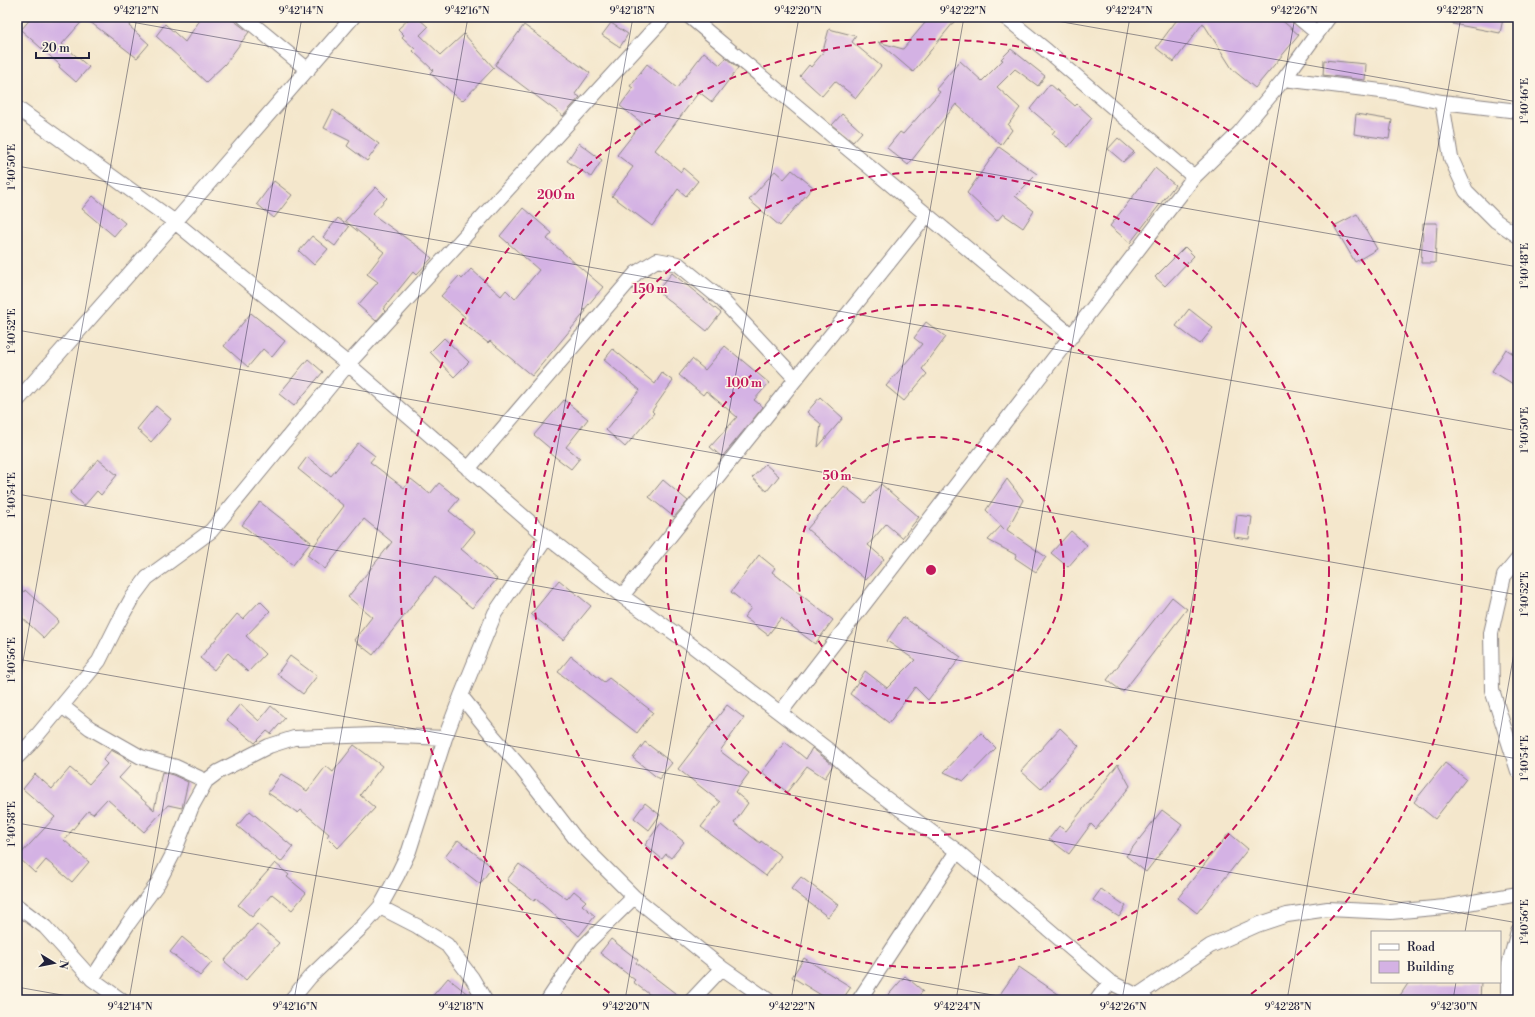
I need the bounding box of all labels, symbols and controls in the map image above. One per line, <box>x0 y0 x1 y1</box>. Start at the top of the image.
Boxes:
text: 9°42'12"N <box>113 5 159 17</box>
text: 9°42'14"N <box>279 5 324 17</box>
text: 9°42'16"N <box>445 5 490 17</box>
text: 9°42'18"N <box>609 5 655 17</box>
text: 9°42'20"N <box>774 5 822 17</box>
text: 9°42'22"N <box>940 5 987 17</box>
text: 9°42'24"N <box>1106 5 1153 17</box>
text: 9°42'26"N <box>1271 5 1318 17</box>
text: 9°42'28"N <box>1437 5 1484 17</box>
scale bar <box>36 34 89 60</box>
text: 20 m <box>42 41 70 56</box>
text: 1°40'46"E <box>1519 78 1531 124</box>
text: 1°40'50"E <box>6 144 18 190</box>
text: 200 m <box>537 188 575 203</box>
text: 1°40'48"E <box>1519 243 1531 289</box>
text: 150 m <box>633 282 667 297</box>
text: 1°40'52"E <box>6 309 18 353</box>
text: 100 m <box>726 376 762 391</box>
text: 1°40'50"E <box>1519 407 1531 453</box>
text: 50 m <box>822 469 852 484</box>
text: 1°40'54"E <box>6 472 18 518</box>
centre of rings <box>924 563 938 577</box>
text: 1°40'52"E <box>1519 572 1531 616</box>
text: 1°40'56"E <box>6 637 18 683</box>
text: 1°40'54"E <box>1519 735 1531 781</box>
text: 1°40'58"E <box>6 801 18 847</box>
text: 1°40'56"E <box>1519 899 1531 945</box>
legend <box>1371 931 1501 983</box>
text: Road <box>1407 940 1435 955</box>
north arrow <box>34 943 74 983</box>
text: N <box>55 959 71 970</box>
text: Building <box>1406 960 1455 975</box>
text: 9°42'14"N <box>108 1001 153 1013</box>
text: 9°42'16"N <box>273 1001 318 1013</box>
text: 9°42'18"N <box>438 1001 484 1013</box>
text: 9°42'20"N <box>602 1001 650 1013</box>
text: 9°42'22"N <box>769 1001 816 1013</box>
text: 9°42'24"N <box>934 1001 981 1013</box>
text: 9°42'26"N <box>1100 1001 1147 1013</box>
text: 9°42'28"N <box>1265 1001 1312 1013</box>
text: 9°42'30"N <box>1430 1001 1478 1013</box>

